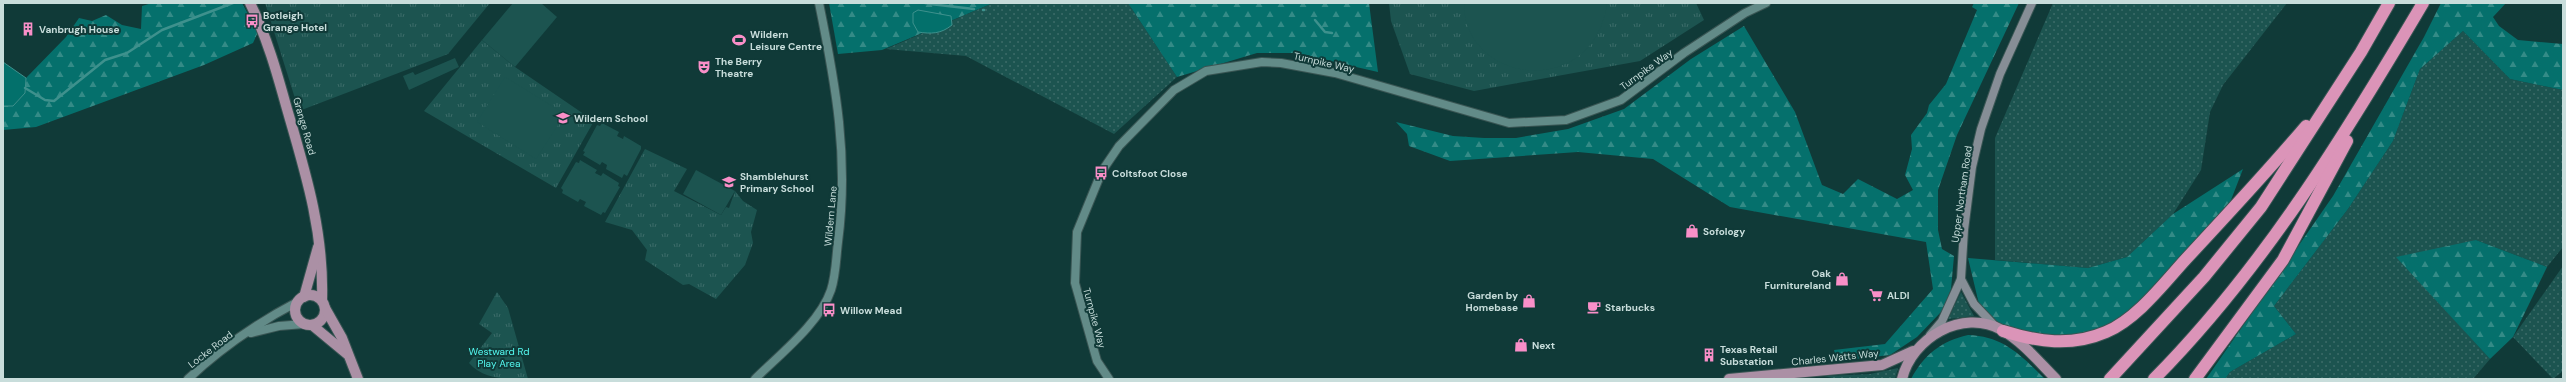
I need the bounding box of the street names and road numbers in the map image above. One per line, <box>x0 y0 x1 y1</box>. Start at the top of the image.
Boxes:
street label: Turnpike Way <box>1617 46 1676 93</box>
street label: Turnpike Way <box>1292 49 1356 76</box>
street label: Grange Road <box>290 96 319 157</box>
street label: Upper Northam Road <box>1948 145 1975 243</box>
street label: Wildern Lane <box>821 185 840 247</box>
street label: Turnpike Way <box>1080 287 1109 350</box>
street label: Locke Road <box>185 328 235 371</box>
street label: Charles Watts Way <box>1791 346 1880 369</box>

